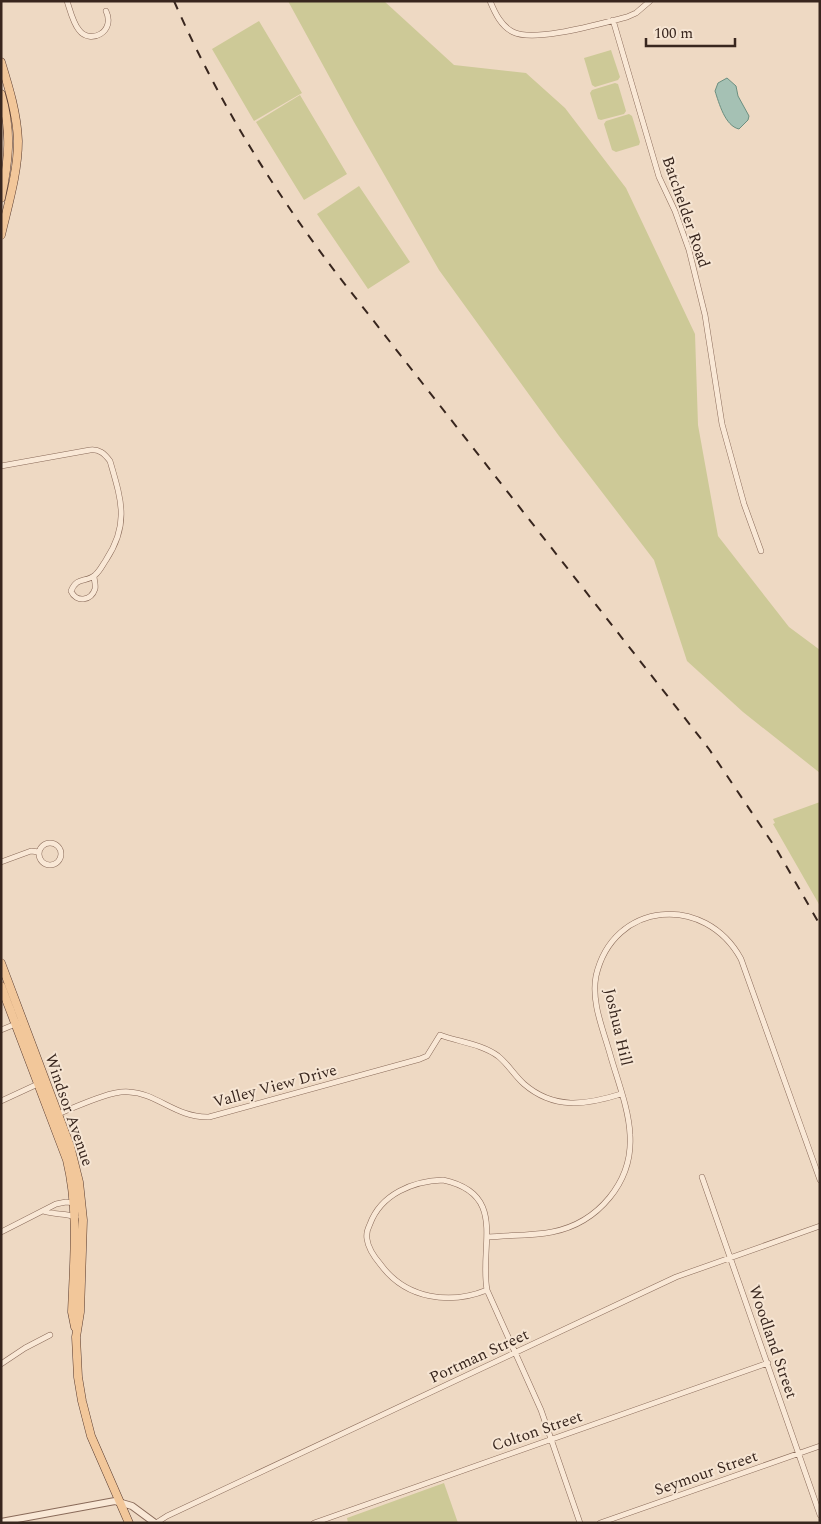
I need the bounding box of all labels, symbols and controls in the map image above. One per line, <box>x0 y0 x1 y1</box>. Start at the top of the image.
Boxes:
scale bar <box>646 15 735 47</box>
text: 100 m <box>654 22 693 45</box>
street label: Batchelder Road <box>656 153 716 271</box>
street label: Joshua Hill <box>597 986 639 1068</box>
street label: Windsor Avenue <box>39 1051 99 1169</box>
street label: Valley View Drive <box>210 1058 340 1114</box>
street label: Woodland Street <box>742 1282 804 1402</box>
street label: Portman Street <box>425 1322 533 1390</box>
street label: Colton Street <box>488 1404 586 1458</box>
street label: Seymour Street <box>651 1444 761 1502</box>

